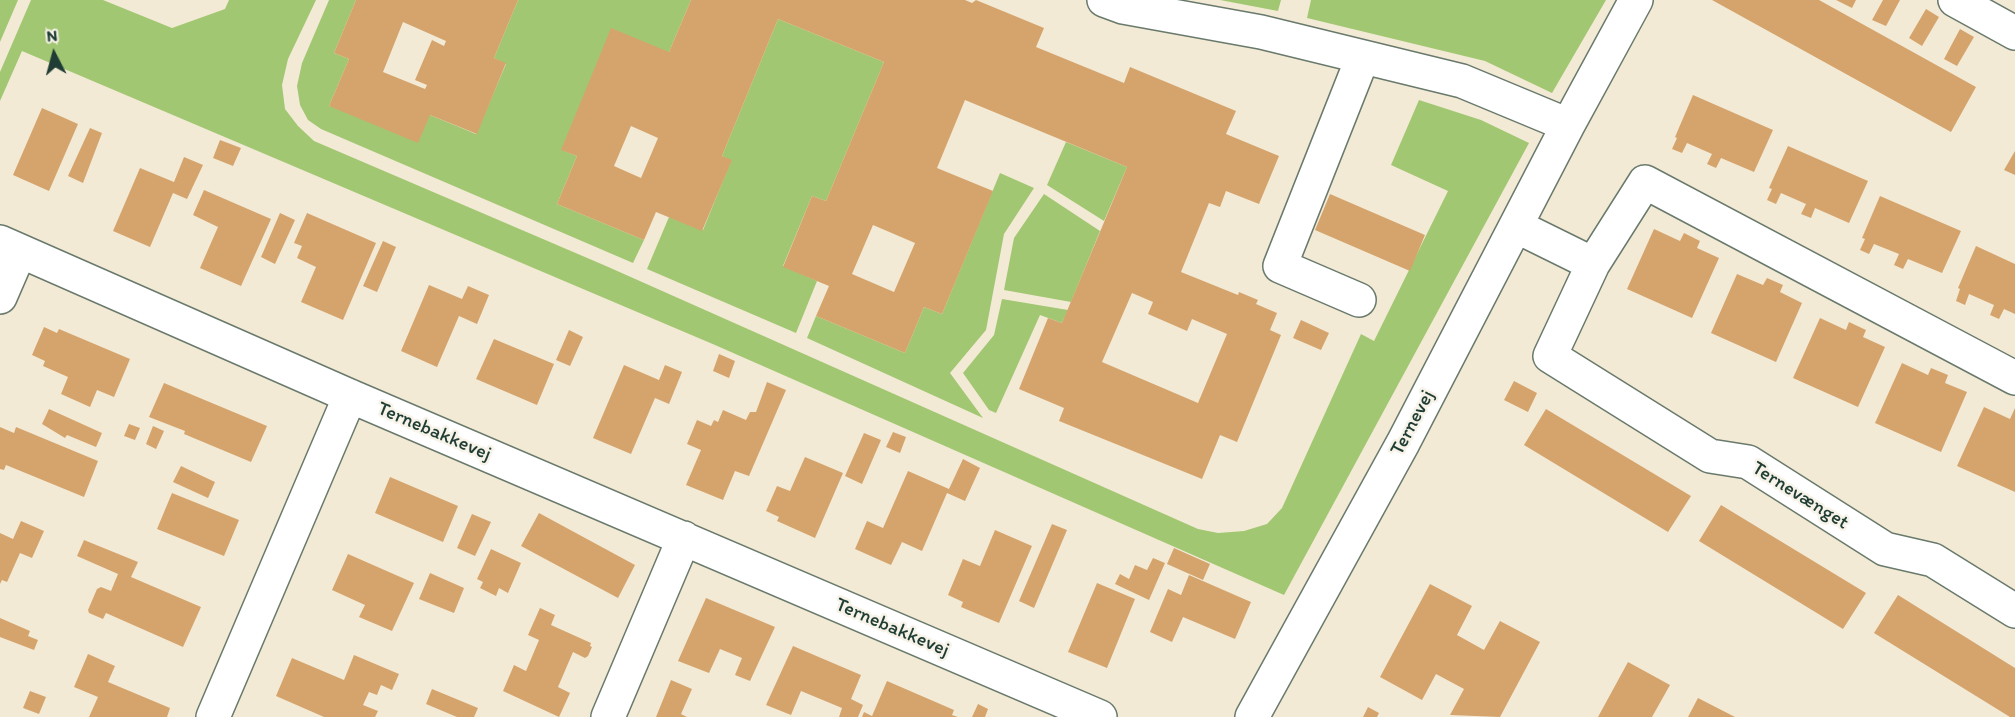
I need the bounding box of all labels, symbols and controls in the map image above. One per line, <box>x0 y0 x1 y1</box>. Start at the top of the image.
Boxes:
north arrow <box>24 24 84 84</box>
text: N <box>46 26 58 46</box>
street label: Ternevej <box>1386 386 1440 460</box>
street label: Ternebakkevej <box>373 397 495 467</box>
street label: Ternevænget <box>1747 457 1853 535</box>
street label: Ternebakkevej <box>831 593 953 663</box>

